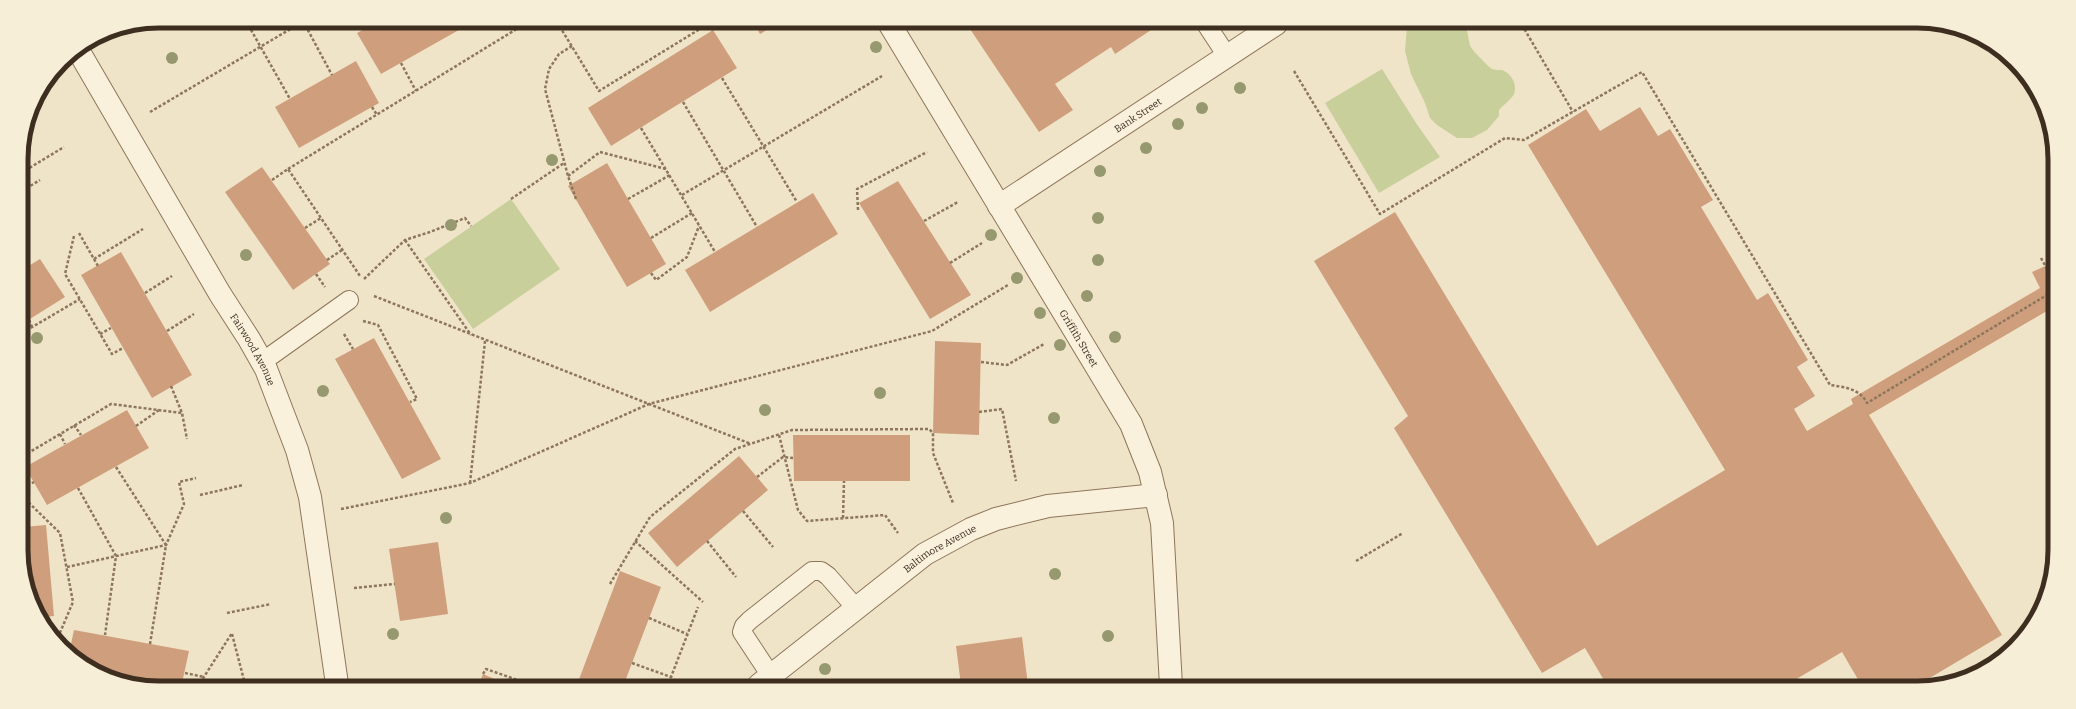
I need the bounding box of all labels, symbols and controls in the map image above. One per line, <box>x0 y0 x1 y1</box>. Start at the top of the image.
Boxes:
street label: Bank Street <box>1112 96 1164 136</box>
street label: Griffith Street <box>1056 308 1100 370</box>
street label: Fairwood Avenue <box>227 312 277 387</box>
street label: Baltimore Avenue <box>901 523 978 576</box>

